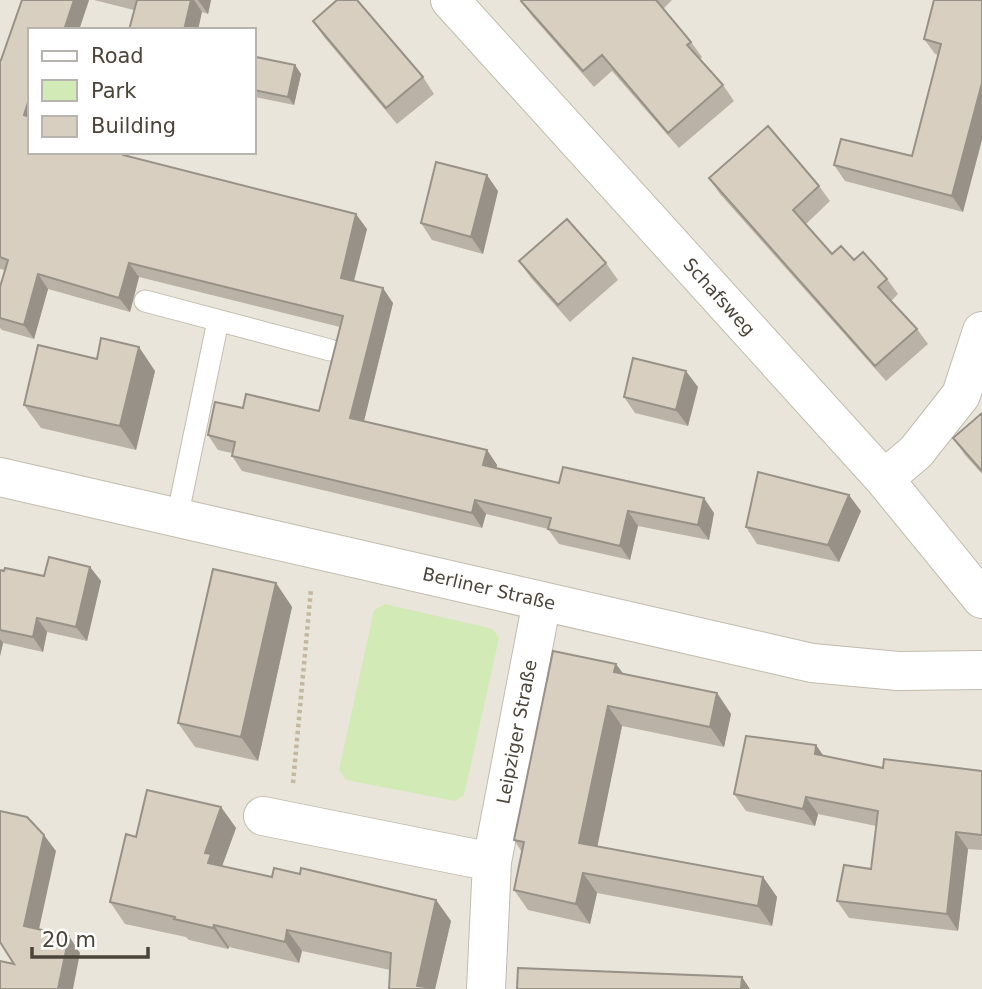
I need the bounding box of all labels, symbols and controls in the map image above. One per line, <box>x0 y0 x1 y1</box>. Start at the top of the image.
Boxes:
legend <box>28 28 256 154</box>
text: Road <box>91 44 144 68</box>
text: Park <box>91 79 137 103</box>
text: Building <box>91 114 176 138</box>
street label: Schafsweg <box>679 254 760 340</box>
street label: Berliner Straße <box>421 563 558 614</box>
street label: Leipziger Straße <box>492 658 541 806</box>
scale bar <box>32 916 147 960</box>
text: 20 m <box>42 928 96 952</box>

